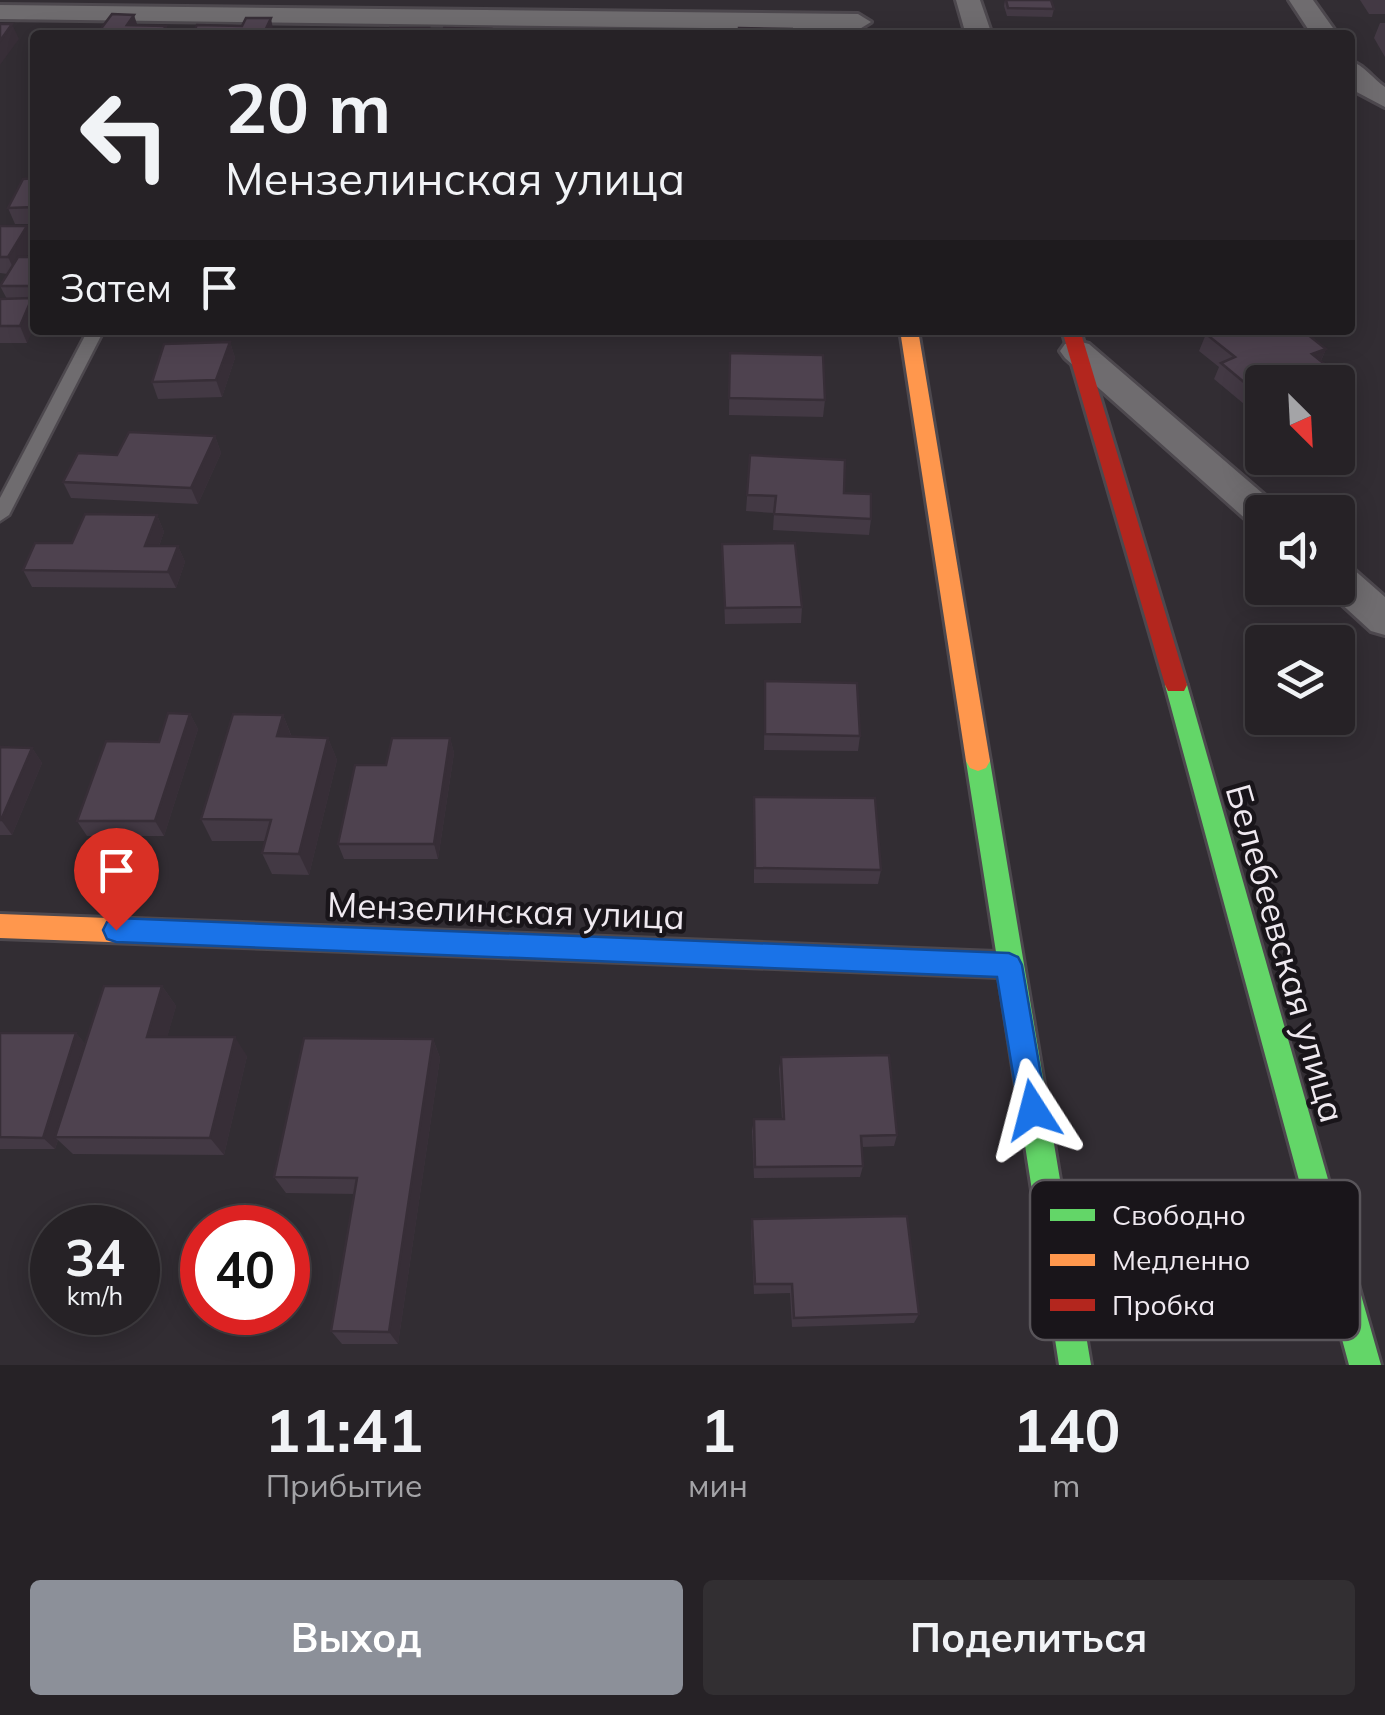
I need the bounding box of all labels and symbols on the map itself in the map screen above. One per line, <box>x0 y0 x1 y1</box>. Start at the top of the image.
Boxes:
north arrow <box>1245 365 1355 475</box>
street label: Белебеевская улица <box>1217 779 1355 1127</box>
pin <box>74 828 159 931</box>
street label: Мензелинская улица <box>326 882 686 938</box>
position arrow <box>981 1058 1085 1162</box>
legend <box>1030 1180 1360 1340</box>
text: Свободно <box>1112 1197 1246 1232</box>
speed limit sign: 40 <box>180 1205 310 1335</box>
text: Медленно <box>1112 1242 1250 1277</box>
text: Пробка <box>1112 1287 1215 1322</box>

